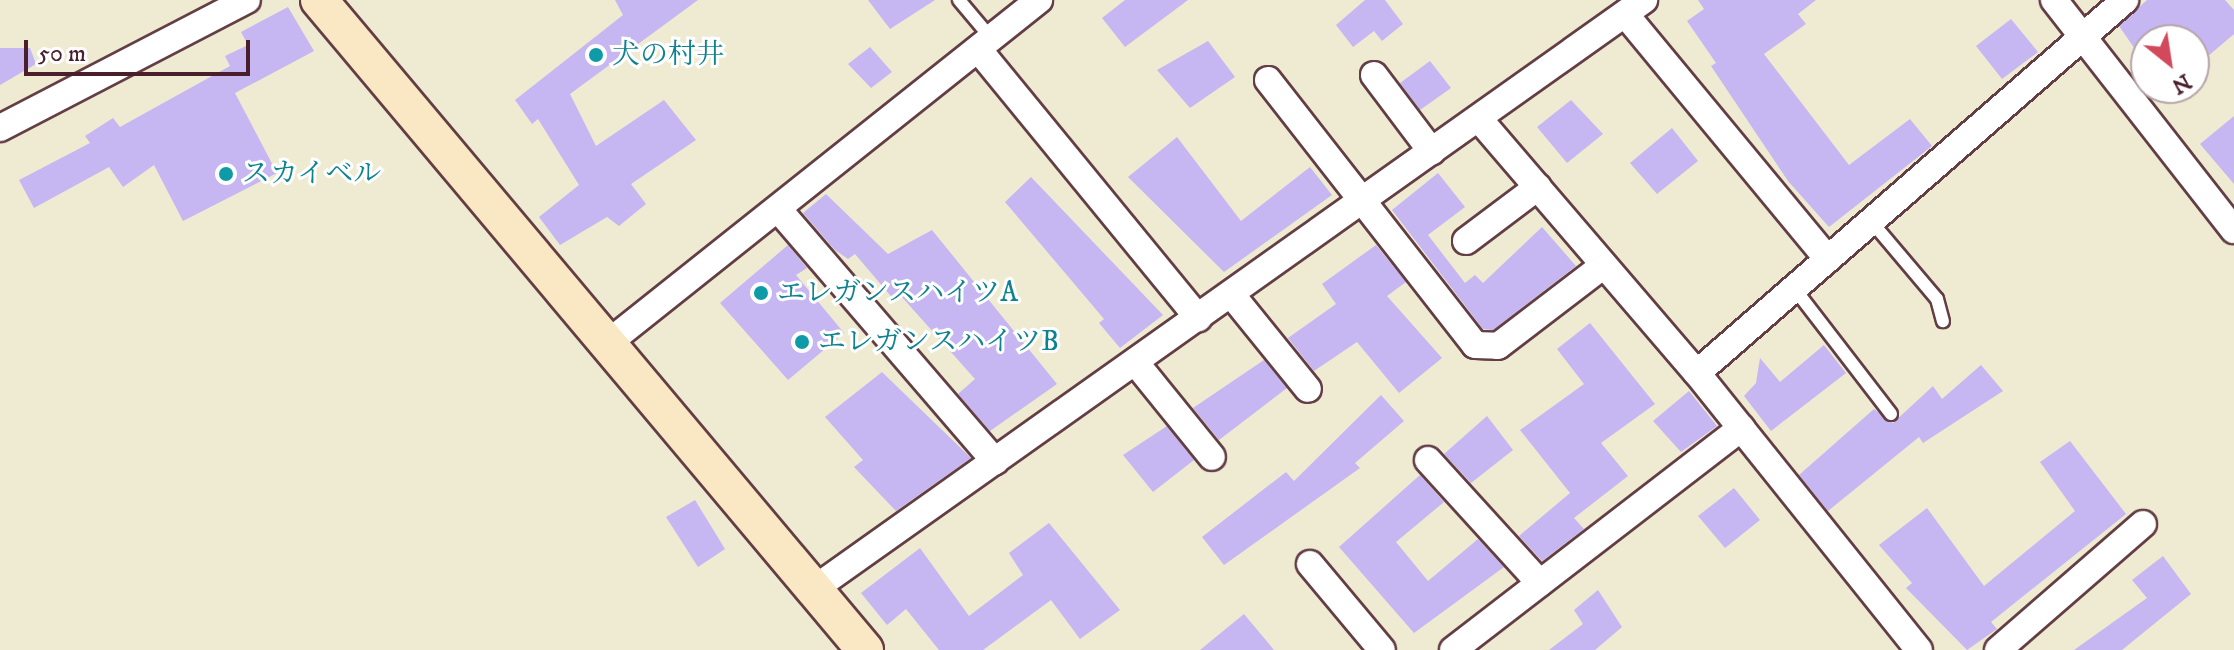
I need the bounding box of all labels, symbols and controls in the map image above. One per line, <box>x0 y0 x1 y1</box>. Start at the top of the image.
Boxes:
scale bar <box>28 24 254 74</box>
north arrow <box>2130 24 2210 104</box>
place label: 犬の村井 <box>612 38 724 72</box>
text: 50 m <box>38 39 86 69</box>
marker: 犬の村井 <box>587 46 605 64</box>
text: N <box>2167 67 2196 100</box>
place label: スカイベル <box>242 157 382 191</box>
marker: スカイベル <box>217 165 235 183</box>
place label: エレガンスハイツA <box>777 276 1019 310</box>
marker: エレガンスハイツA <box>752 284 770 302</box>
place label: エレガンスハイツB <box>818 325 1060 359</box>
marker: エレガンスハイツB <box>793 333 811 351</box>

